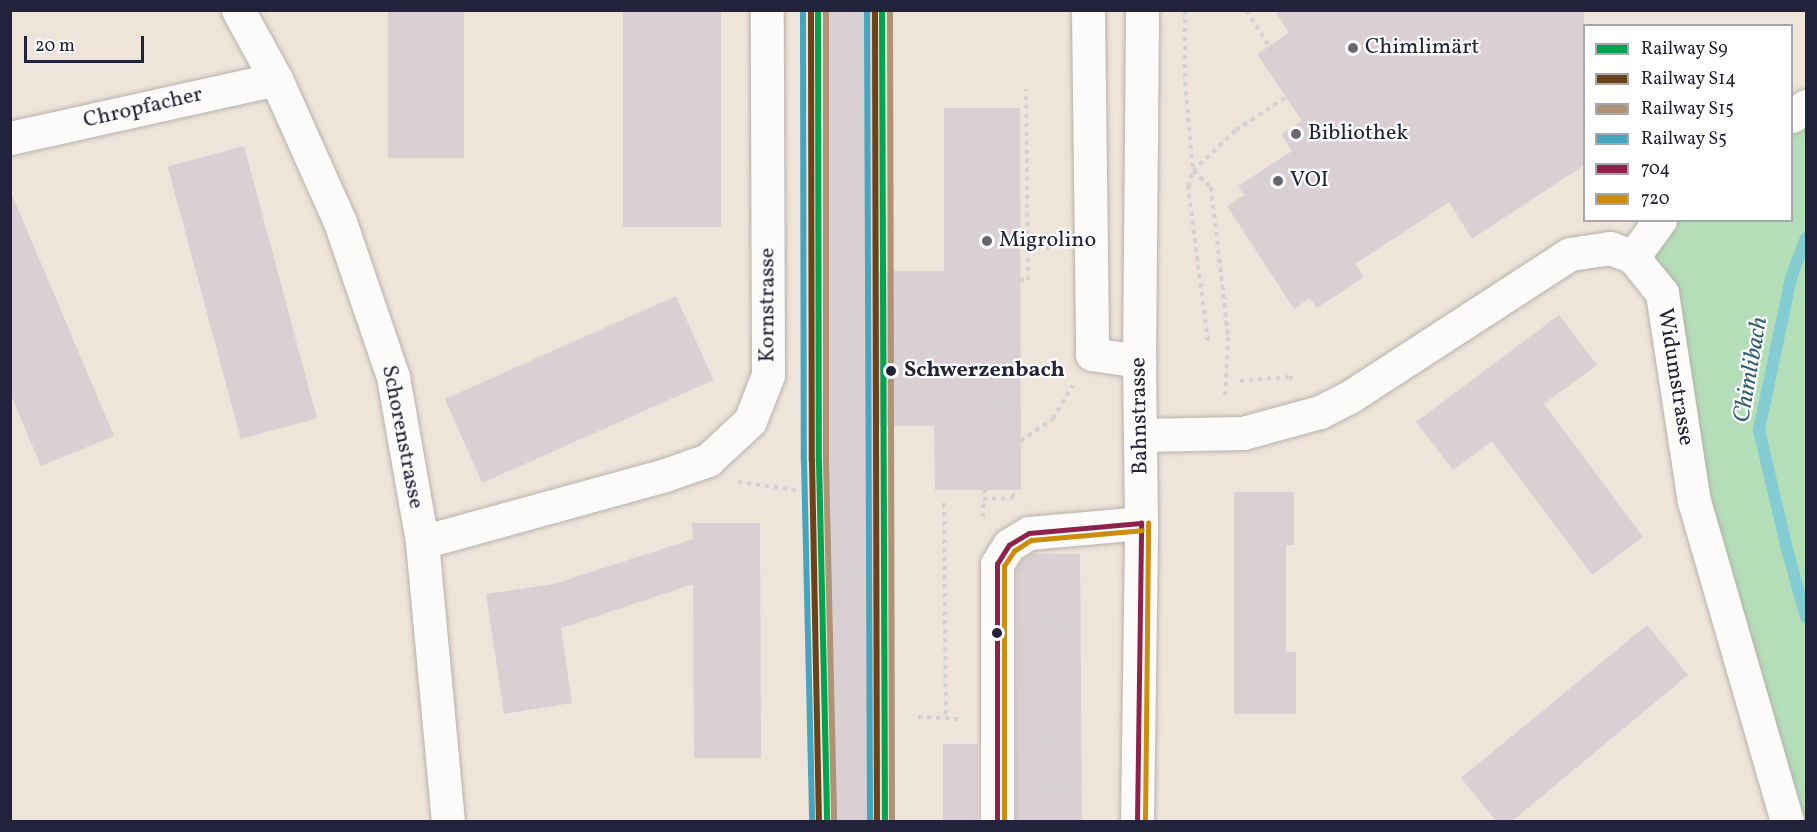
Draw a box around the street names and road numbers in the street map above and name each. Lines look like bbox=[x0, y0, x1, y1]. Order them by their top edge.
street label: Chropfacher bbox=[81, 81, 205, 135]
street label: Kornstrasse bbox=[755, 248, 781, 362]
street label: Widumstrasse bbox=[1651, 306, 1699, 448]
street label: Bahnstrasse bbox=[1126, 357, 1154, 475]
street label: Schorenstrasse bbox=[375, 363, 429, 511]

